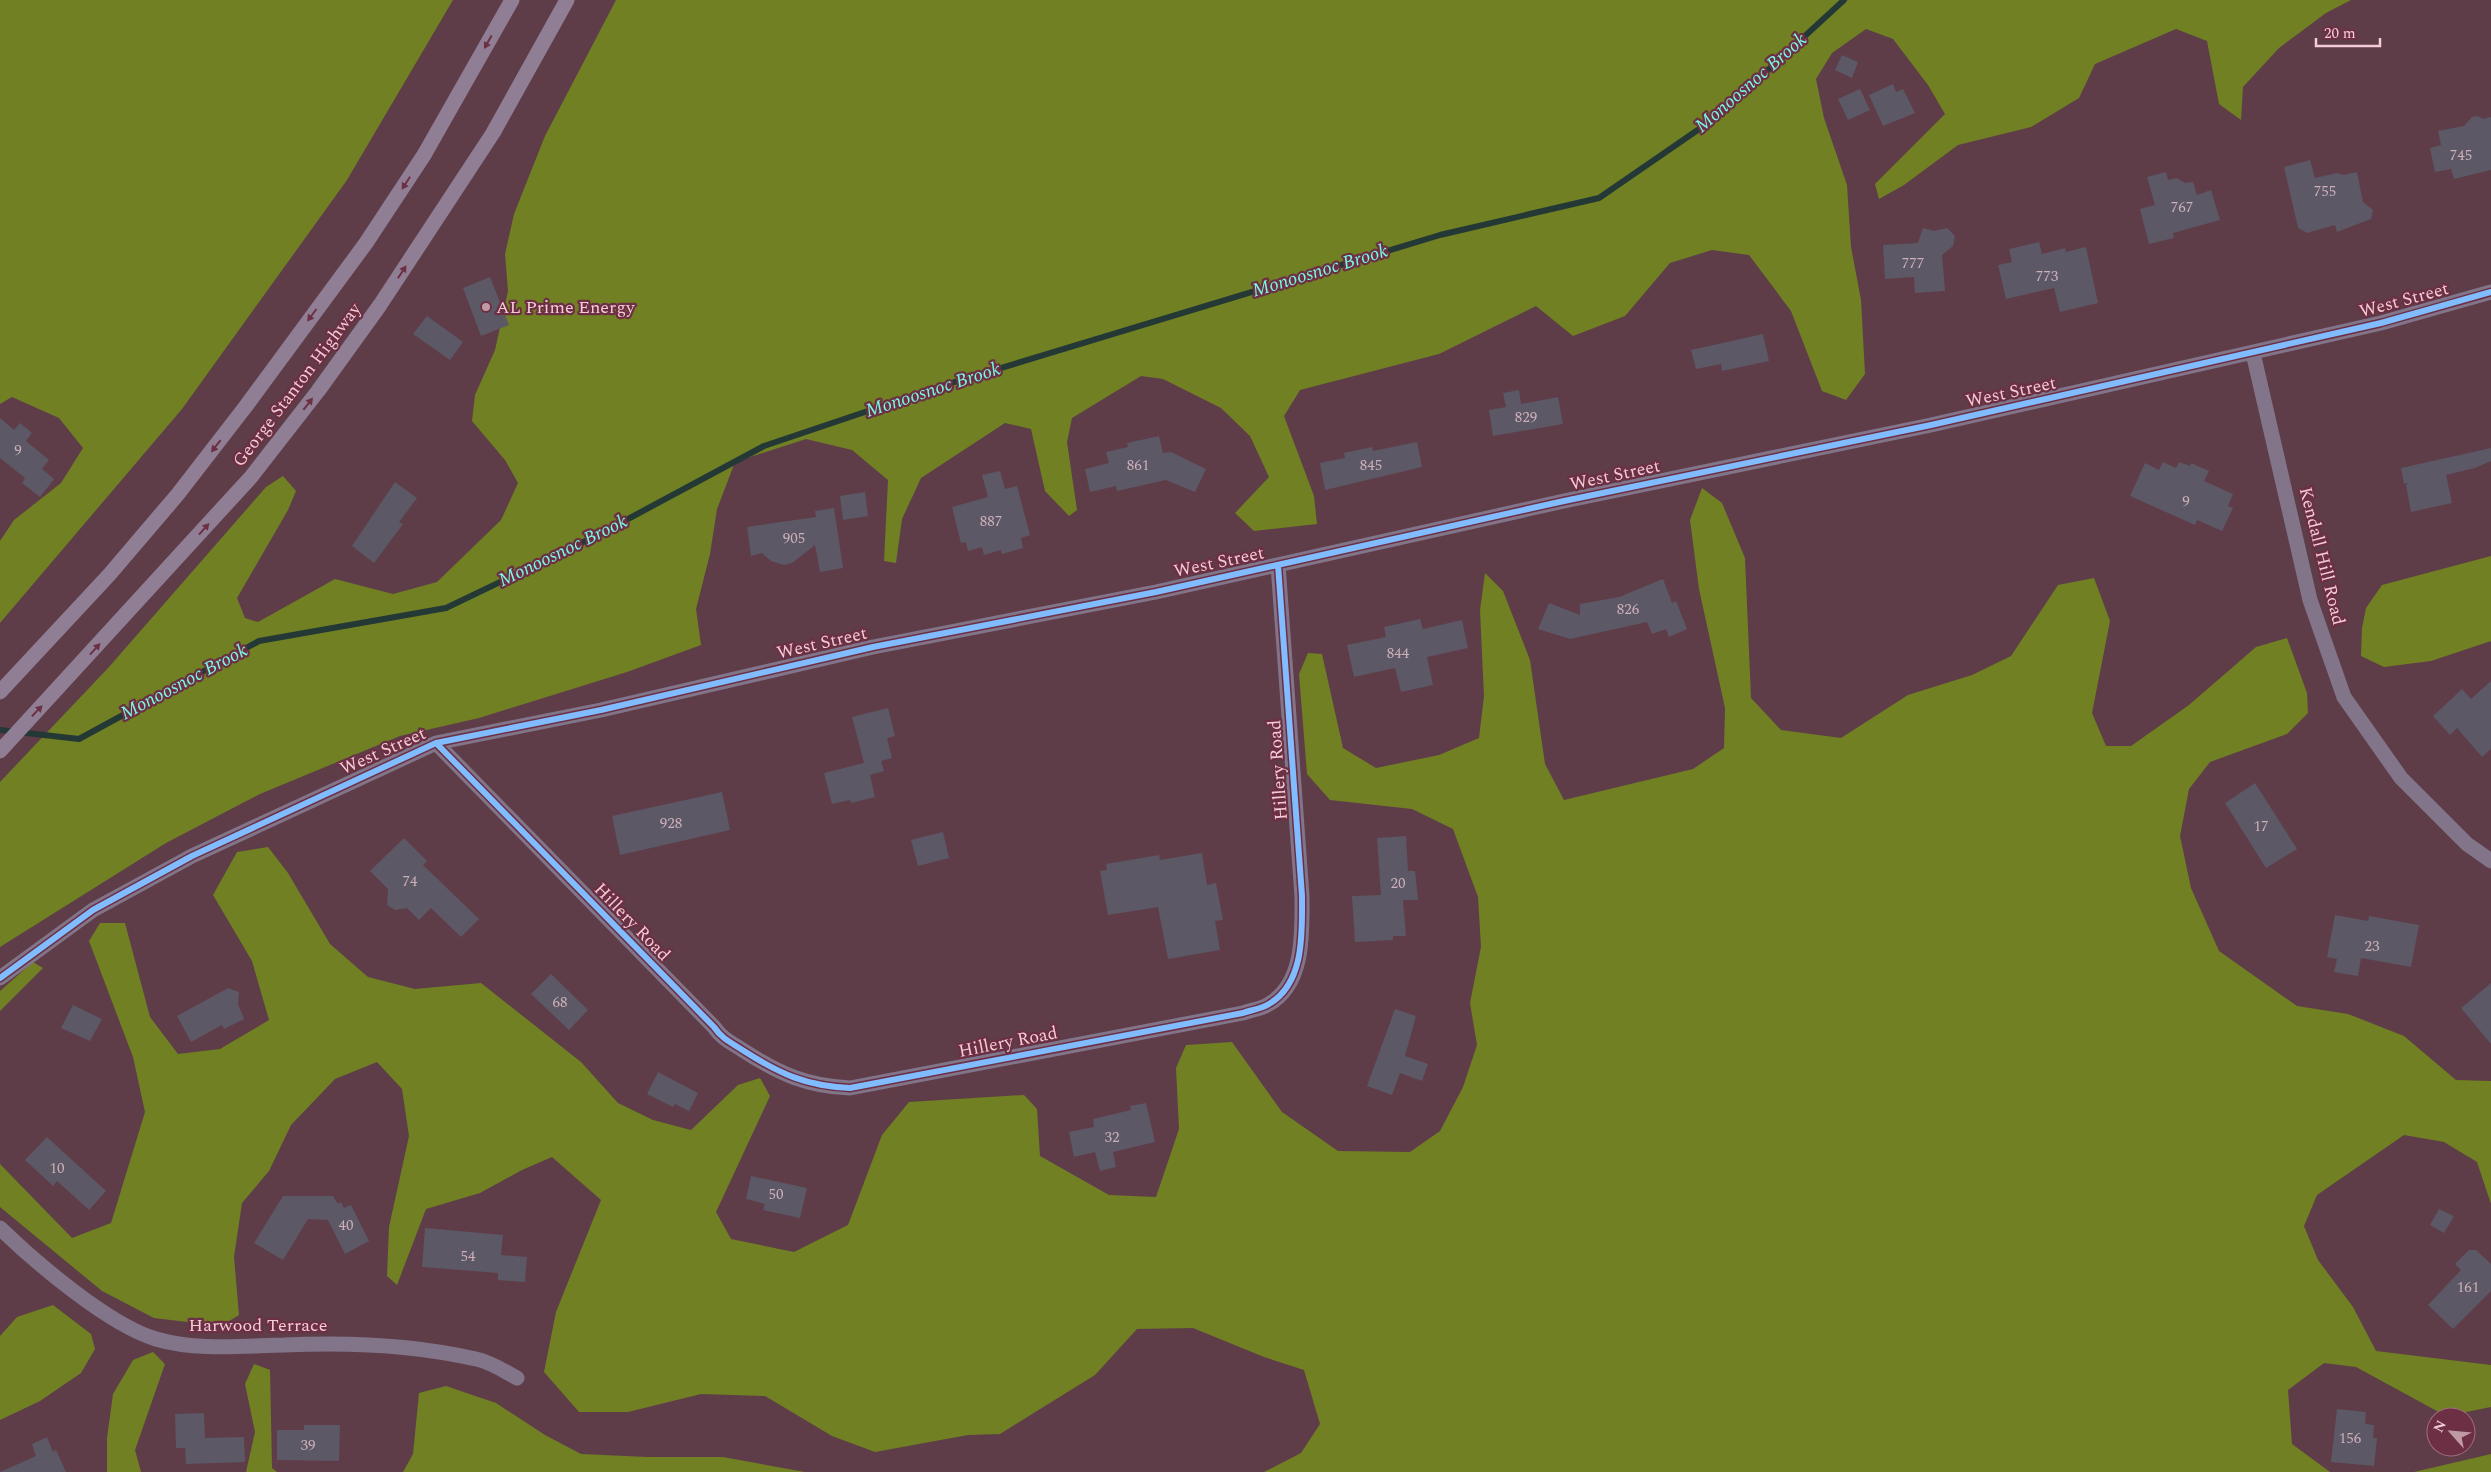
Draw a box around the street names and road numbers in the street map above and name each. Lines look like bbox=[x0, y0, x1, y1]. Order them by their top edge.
street label: West Street bbox=[2356, 275, 2452, 325]
street label: George Stanton Highway bbox=[226, 296, 369, 473]
street label: West Street bbox=[1963, 369, 2059, 415]
street label: West Street bbox=[1567, 452, 1663, 498]
street label: Kendall Hill Road bbox=[2292, 484, 2352, 628]
street label: West Street bbox=[1171, 539, 1267, 585]
street label: West Street bbox=[774, 620, 870, 666]
street label: Hillery Road bbox=[1261, 719, 1295, 821]
street label: West Street bbox=[336, 720, 430, 782]
street label: Hillery Road bbox=[587, 877, 677, 967]
street label: Hillery Road bbox=[956, 1019, 1060, 1065]
street label: Harwood Terrace bbox=[189, 1312, 327, 1339]

